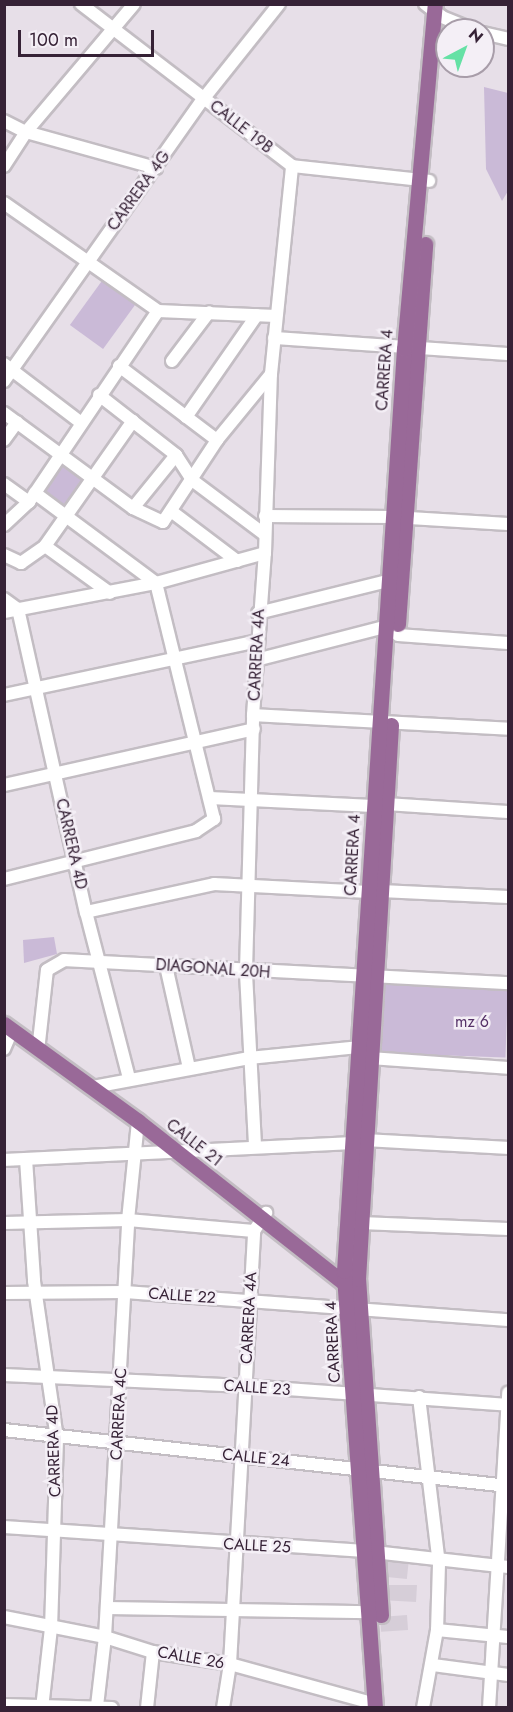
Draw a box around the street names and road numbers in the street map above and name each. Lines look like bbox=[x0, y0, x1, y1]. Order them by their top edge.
street label: CALLE 19B bbox=[206, 96, 276, 158]
street label: CARRERA 4G bbox=[104, 147, 174, 235]
street label: CARRERA 4 bbox=[373, 329, 397, 411]
street label: CARRERA 4A bbox=[245, 608, 269, 702]
street label: CARRERA 4D bbox=[51, 797, 91, 891]
street label: CARRERA 4 bbox=[341, 814, 365, 896]
street label: DIAGONAL 20H bbox=[155, 955, 271, 983]
street label: CALLE 21 bbox=[162, 1115, 226, 1171]
street label: CARRERA 4A bbox=[237, 1271, 261, 1365]
street label: CALLE 22 bbox=[148, 1284, 216, 1308]
street label: CARRERA 4 bbox=[321, 1301, 345, 1383]
street label: CARRERA 4C bbox=[107, 1367, 131, 1461]
street label: CALLE 23 bbox=[223, 1376, 291, 1400]
street label: CARRERA 4D bbox=[43, 1404, 65, 1498]
street label: CALLE 24 bbox=[221, 1445, 291, 1471]
street label: CALLE 25 bbox=[223, 1535, 291, 1557]
street label: CALLE 26 bbox=[156, 1643, 226, 1673]

